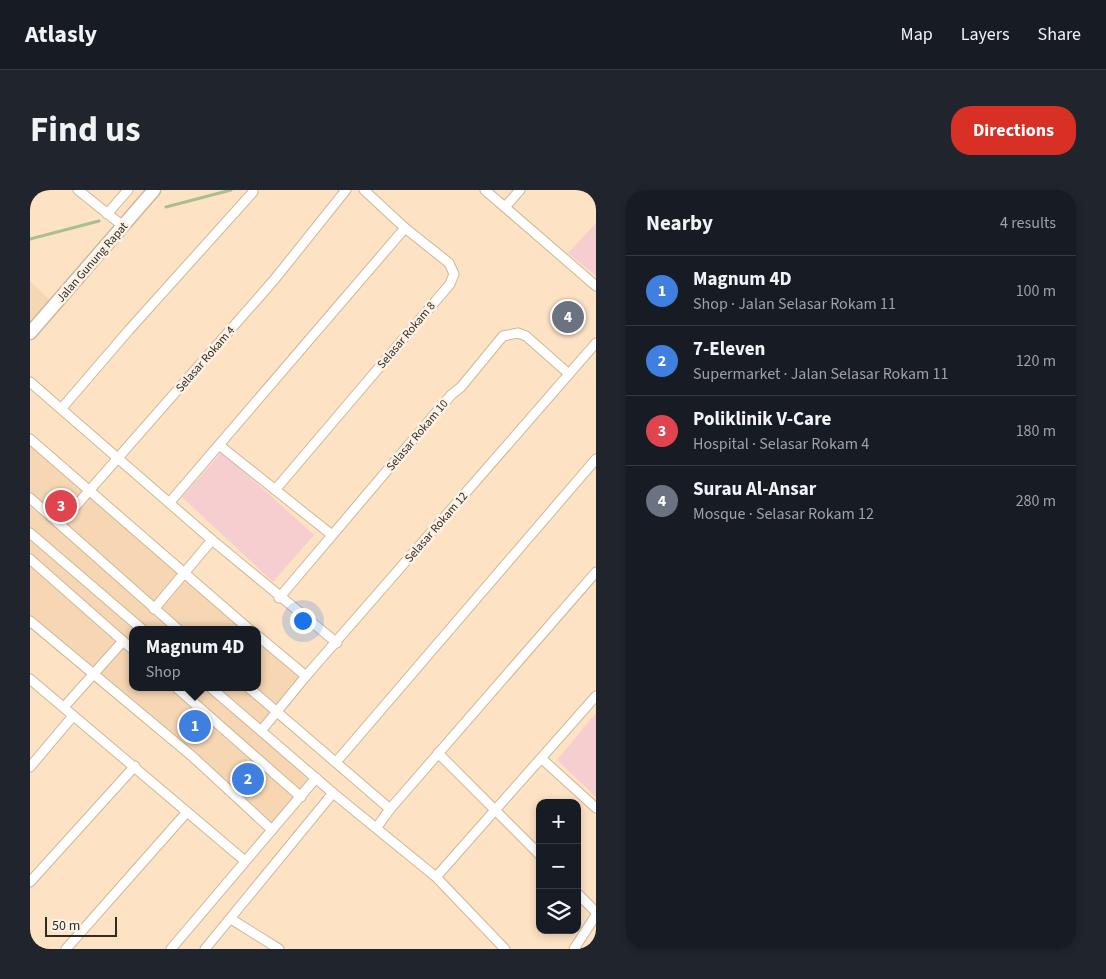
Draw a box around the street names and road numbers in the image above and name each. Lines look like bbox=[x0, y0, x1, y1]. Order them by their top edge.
street label: Jalan Gunung Rapat bbox=[53, 219, 132, 306]
street label: Selasar Rokam 8 bbox=[373, 298, 439, 372]
street label: Selasar Rokam 4 bbox=[172, 323, 239, 396]
street label: Selasar Rokam 10 bbox=[382, 396, 452, 475]
street label: Selasar Rokam 12 bbox=[401, 488, 472, 566]

